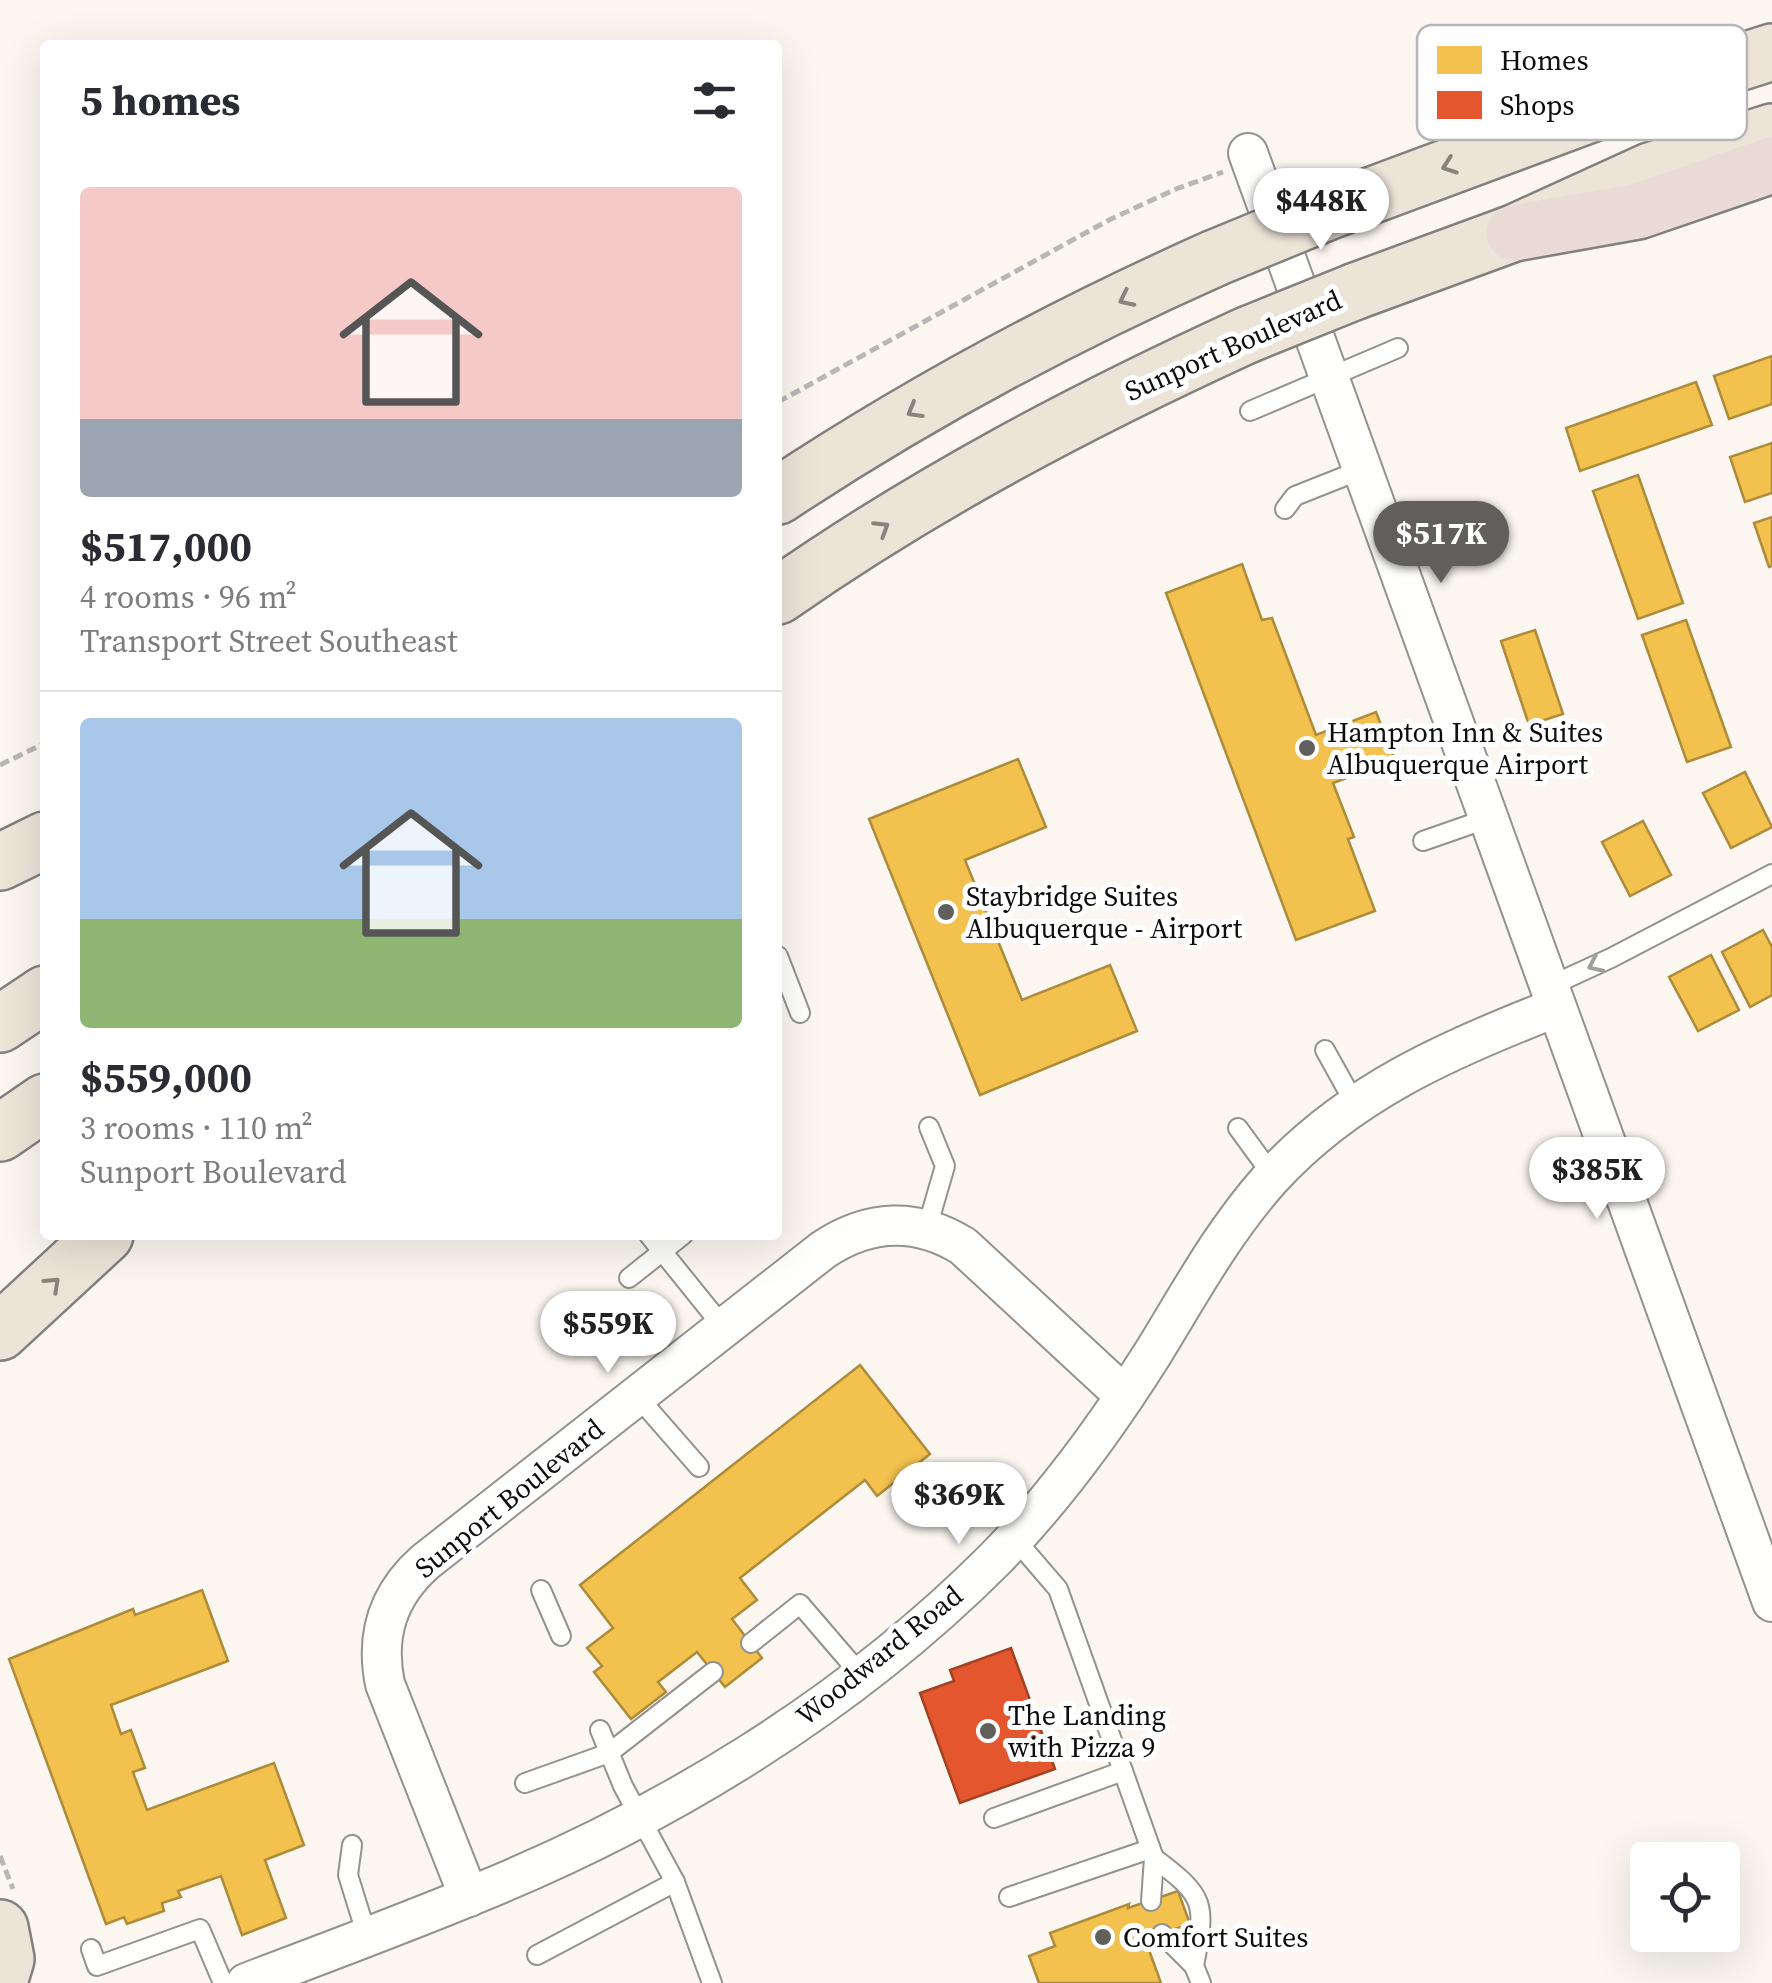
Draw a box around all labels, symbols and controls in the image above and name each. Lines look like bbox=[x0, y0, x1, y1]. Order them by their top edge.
legend bbox=[1417, 25, 1747, 140]
text: Homes bbox=[1500, 41, 1589, 79]
text: 5 homes bbox=[80, 71, 240, 129]
icon: filters bbox=[687, 73, 742, 128]
text: Shops bbox=[1500, 86, 1574, 124]
one-way arrow bbox=[1442, 154, 1459, 175]
pin: $448K bbox=[1251, 168, 1391, 253]
text: $448K bbox=[1275, 178, 1367, 222]
icon: home bbox=[321, 252, 501, 432]
street label: Sunport Boulevard bbox=[1119, 280, 1347, 410]
one-way arrow bbox=[1118, 286, 1136, 306]
one-way arrow bbox=[907, 399, 925, 418]
pin: $517K bbox=[1371, 501, 1511, 586]
text: $517K bbox=[1395, 511, 1487, 555]
text: $517,000 bbox=[80, 517, 252, 575]
one-way arrow bbox=[871, 521, 889, 540]
text: 4 rooms · 96 m² bbox=[80, 575, 297, 619]
text: Transport Street Southeast bbox=[80, 619, 458, 663]
place label: Hampton Inn & Suites Albuquerque Airport bbox=[1327, 713, 1603, 783]
marker: Hampton Inn & Suites Albuquerque Airport bbox=[1296, 737, 1318, 759]
icon: home bbox=[321, 783, 501, 963]
place label: Staybridge Suites Albuquerque - Airport bbox=[966, 877, 1243, 947]
marker: Staybridge Suites Albuquerque - Airport bbox=[935, 901, 957, 923]
one-way arrow bbox=[1587, 953, 1605, 973]
text: $559,000 bbox=[80, 1048, 252, 1106]
text: 3 rooms · 110 m² bbox=[80, 1106, 313, 1150]
pin: $385K bbox=[1527, 1137, 1667, 1222]
text: $385K bbox=[1551, 1147, 1643, 1191]
text: Sunport Boulevard bbox=[80, 1150, 347, 1194]
one-way arrow bbox=[41, 1277, 60, 1295]
pin: $559K bbox=[538, 1291, 678, 1376]
text: $559K bbox=[562, 1301, 654, 1345]
street label: Sunport Boulevard bbox=[406, 1410, 612, 1586]
pin: $369K bbox=[889, 1462, 1029, 1547]
text: $369K bbox=[913, 1472, 1005, 1516]
street label: Woodward Road bbox=[788, 1576, 970, 1734]
place label: The Landing with Pizza 9 bbox=[1008, 1696, 1166, 1766]
marker: The Landing with Pizza 9 bbox=[977, 1720, 999, 1742]
map controls bbox=[1630, 1842, 1740, 1952]
button: locate bbox=[1630, 1842, 1740, 1952]
place label: Comfort Suites bbox=[1123, 1918, 1308, 1956]
marker: Comfort Suites bbox=[1092, 1926, 1114, 1948]

